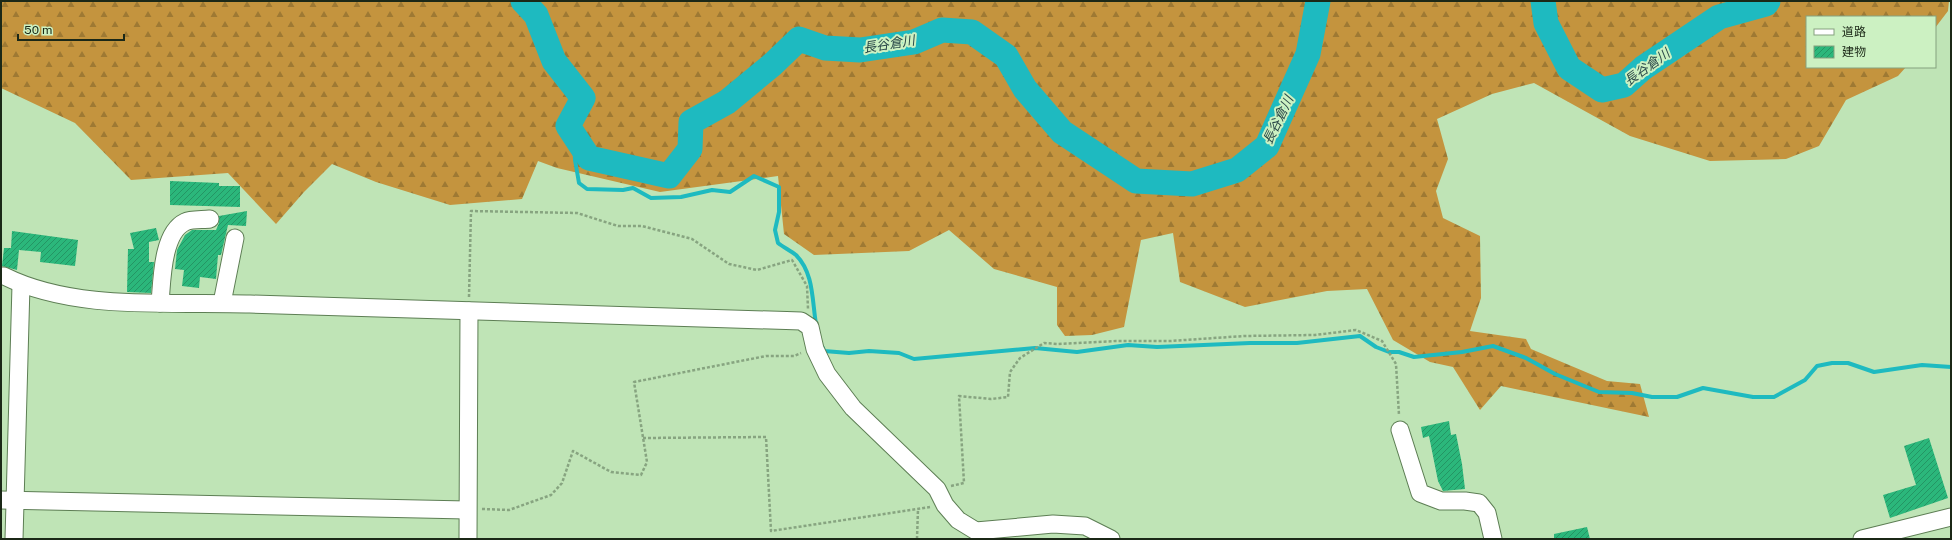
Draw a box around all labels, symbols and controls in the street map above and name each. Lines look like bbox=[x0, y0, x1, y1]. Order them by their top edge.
scale bar bbox=[18, 16, 124, 42]
legend bbox=[1806, 16, 1936, 68]
text: 50 m bbox=[24, 23, 52, 37]
text: 道路 bbox=[1842, 25, 1866, 39]
water label: 長谷倉川 bbox=[862, 32, 918, 55]
water label: 長谷倉川 bbox=[1622, 44, 1674, 88]
text: 建物 bbox=[1842, 45, 1866, 59]
water label: 長谷倉川 bbox=[1260, 92, 1297, 147]

